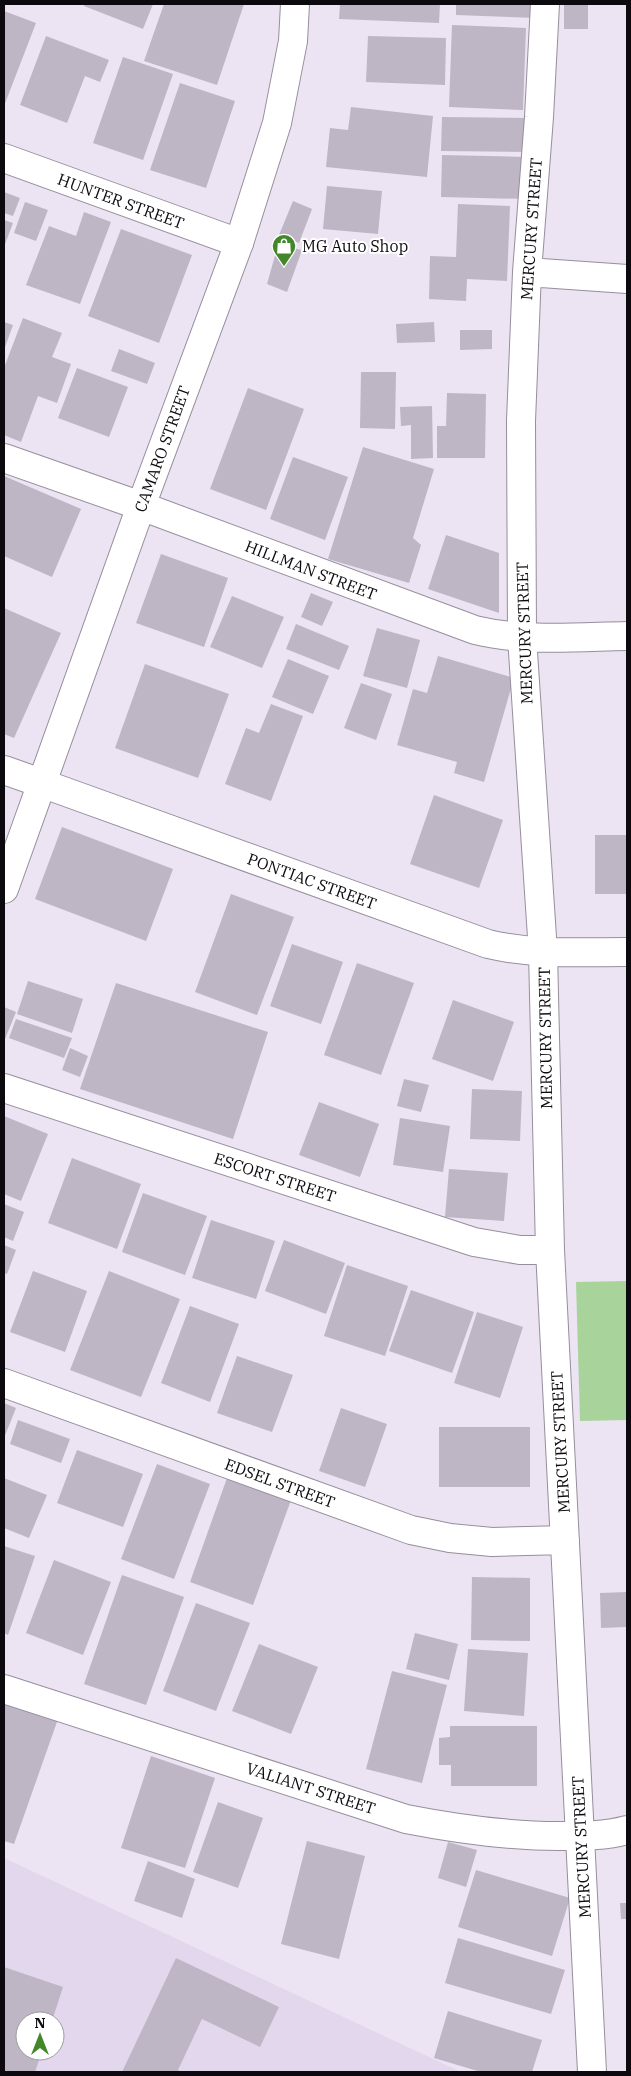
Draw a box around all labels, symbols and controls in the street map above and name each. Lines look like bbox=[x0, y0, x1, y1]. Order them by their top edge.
street label: MERCURY STREET bbox=[516, 157, 546, 301]
street label: HUNTER STREET bbox=[55, 169, 187, 233]
shop icon: MG Auto Shop bbox=[271, 233, 297, 267]
place label: MG Auto Shop bbox=[302, 236, 409, 256]
street label: CAMARO STREET bbox=[130, 383, 194, 515]
street label: HILLMAN STREET bbox=[242, 536, 380, 604]
street label: MERCURY STREET bbox=[512, 562, 536, 704]
street label: PONTIAC STREET bbox=[245, 848, 379, 914]
street label: MERCURY STREET bbox=[534, 967, 556, 1109]
street label: ESCORT STREET bbox=[211, 1148, 339, 1206]
street label: MERCURY STREET bbox=[546, 1370, 574, 1514]
street label: EDSEL STREET bbox=[222, 1454, 338, 1512]
street label: VALIANT STREET bbox=[244, 1758, 378, 1818]
street label: MERCURY STREET bbox=[567, 1775, 595, 1919]
north arrow bbox=[15, 2011, 65, 2061]
text: N bbox=[34, 2014, 46, 2032]

